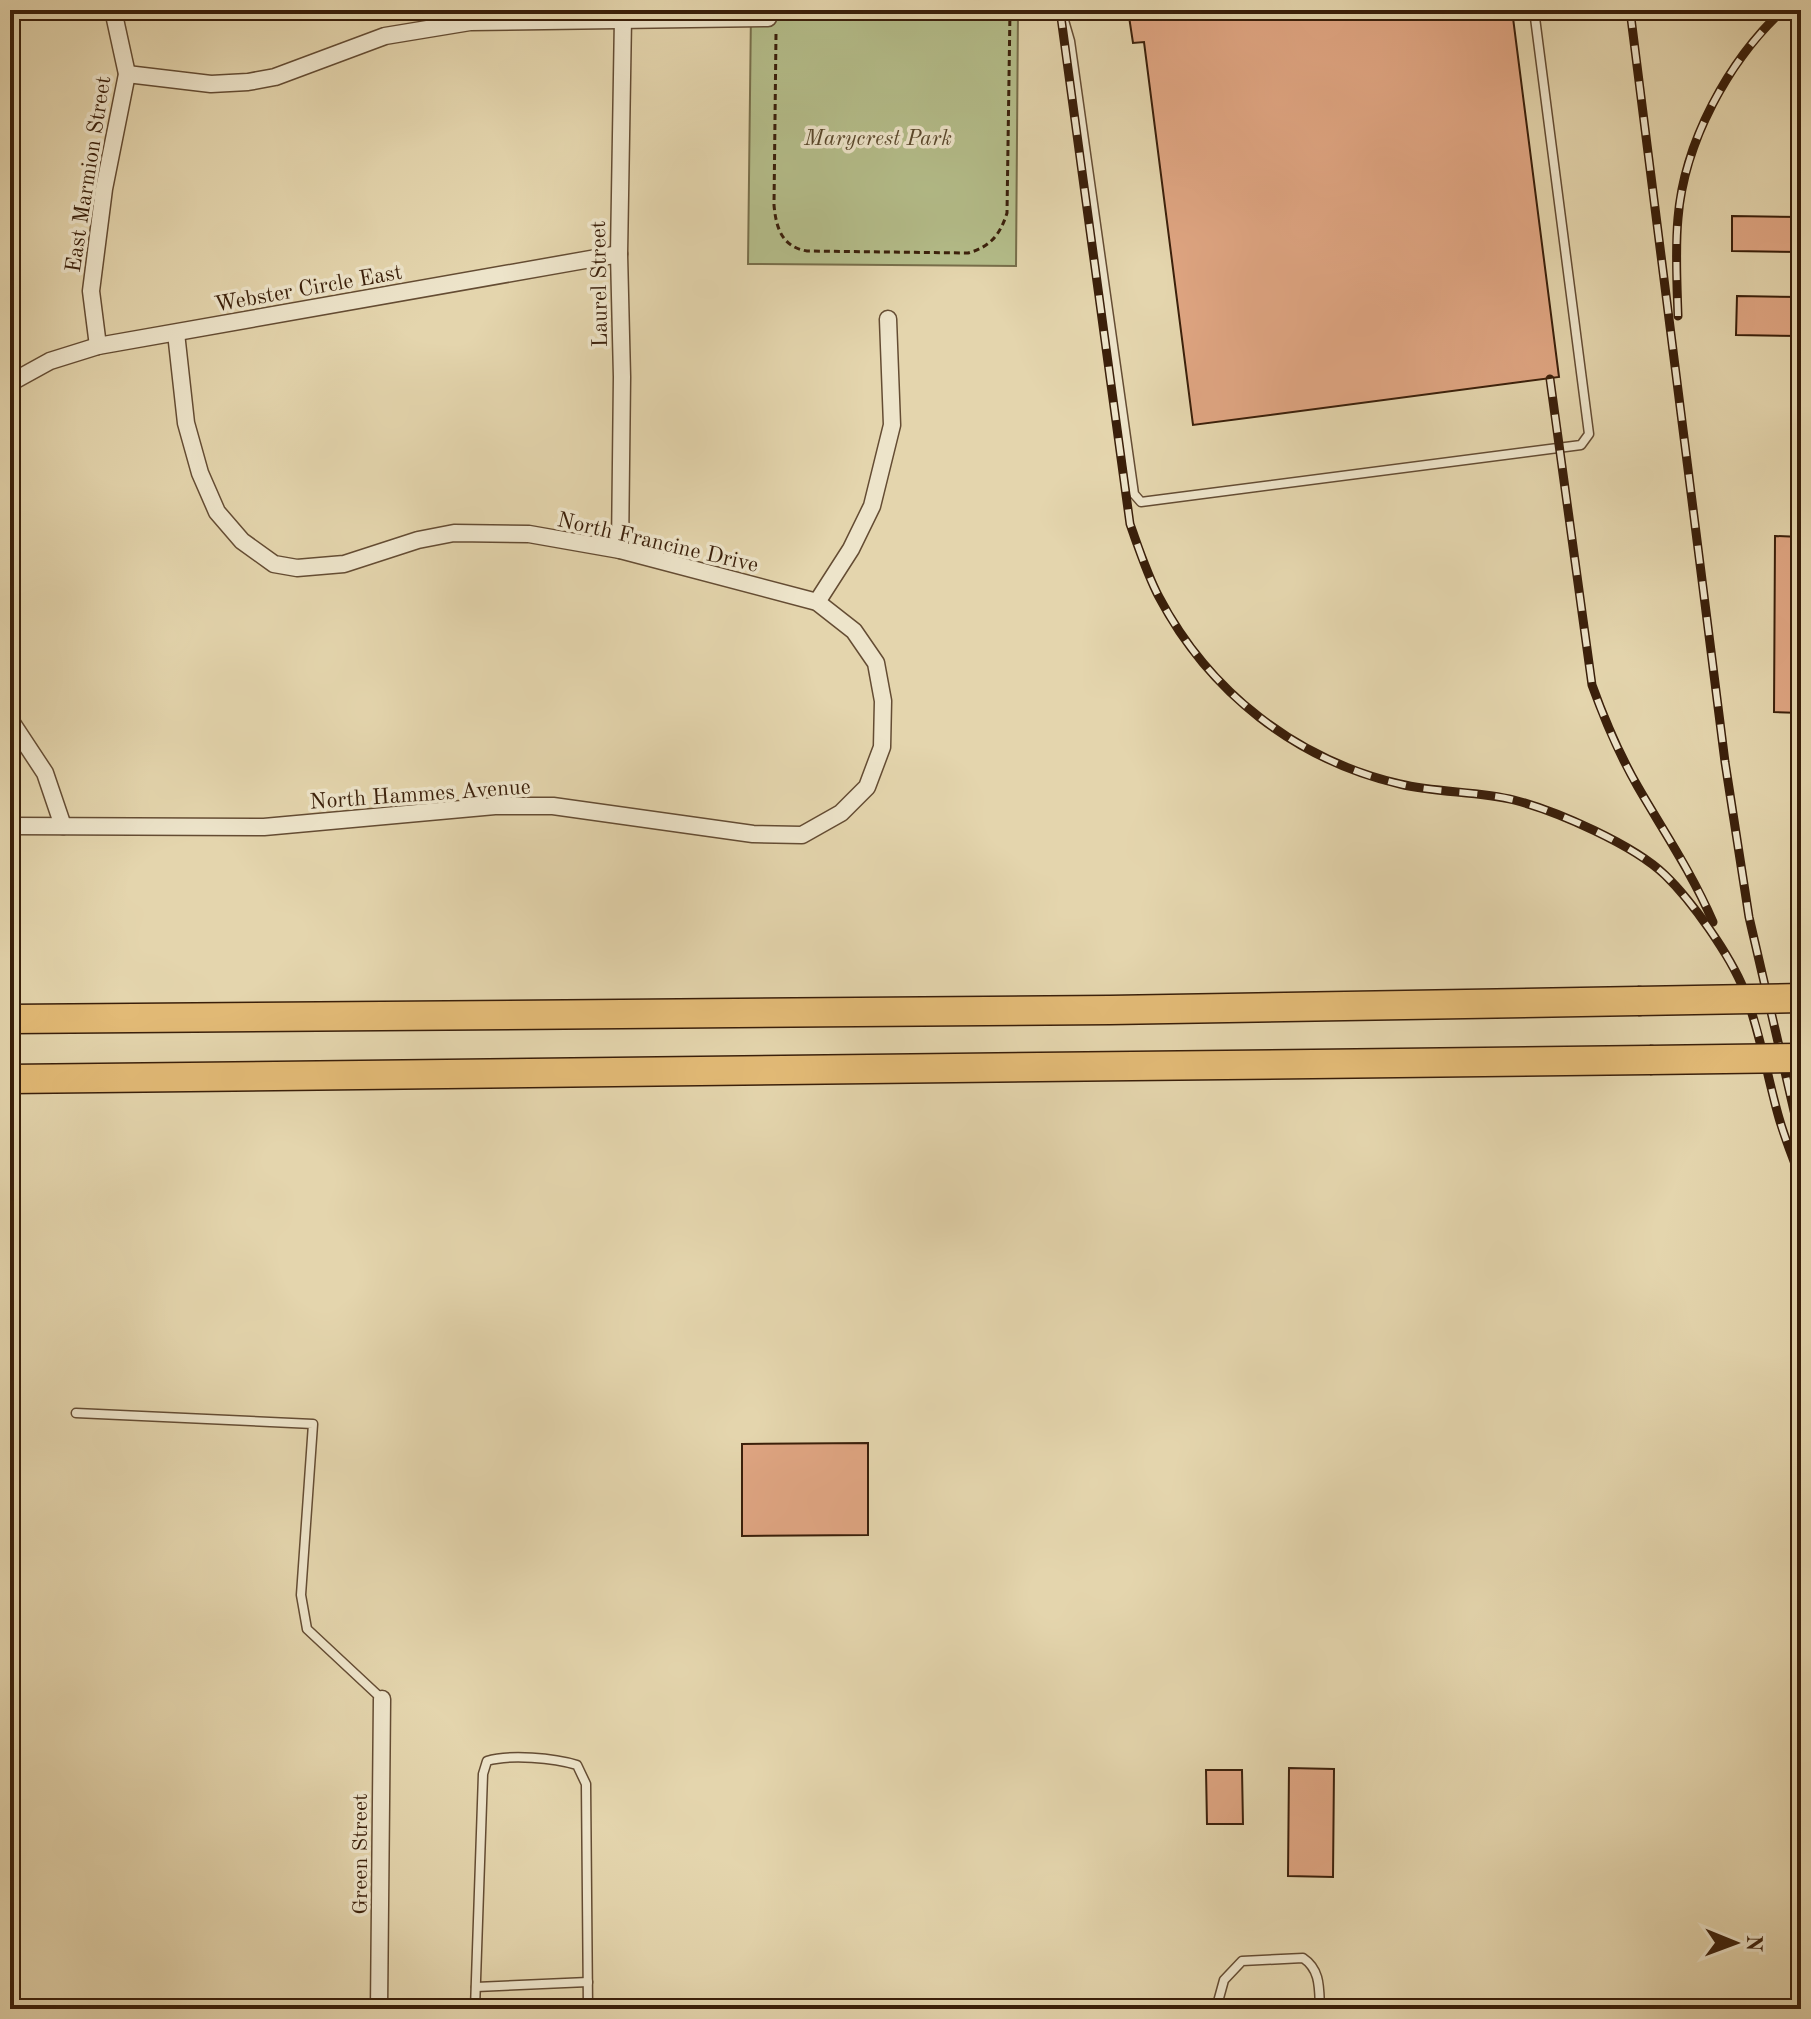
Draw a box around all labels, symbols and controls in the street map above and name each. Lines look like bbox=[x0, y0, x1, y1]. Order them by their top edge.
street label: East Marmion Street bbox=[63, 75, 115, 274]
park label: Marycrest Park bbox=[803, 128, 952, 150]
street label: Laurel Street bbox=[588, 220, 612, 348]
street label: Webster Circle East bbox=[213, 262, 404, 316]
street label: North Francine Drive bbox=[555, 509, 760, 577]
street label: North Hammes Avenue bbox=[309, 776, 531, 814]
street label: Green Street bbox=[350, 1793, 372, 1915]
north arrow bbox=[1695, 1903, 1775, 1983]
text: N bbox=[1742, 1935, 1764, 1952]

